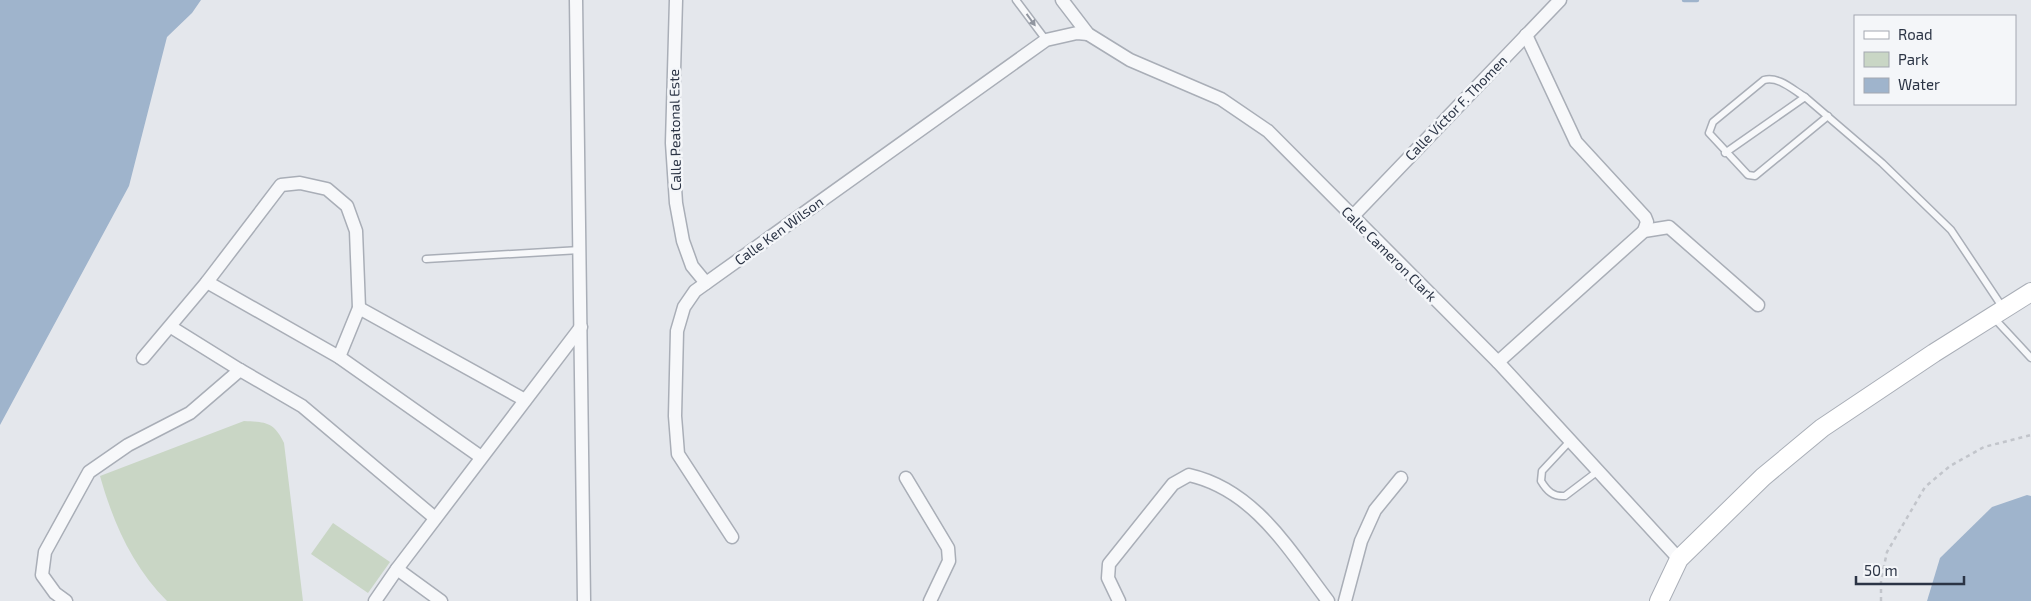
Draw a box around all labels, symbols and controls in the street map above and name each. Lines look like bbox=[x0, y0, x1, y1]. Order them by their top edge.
one-way arrow bbox=[1026, 13, 1036, 27]
legend bbox=[1854, 15, 2016, 105]
text: Road bbox=[1898, 25, 1933, 43]
text: Park bbox=[1898, 50, 1929, 68]
street label: Calle Víctor F. Thomen bbox=[1401, 52, 1510, 164]
street label: Calle Peatonal Este bbox=[665, 69, 684, 191]
text: Water bbox=[1898, 75, 1940, 93]
street label: Calle Ken Wilson bbox=[731, 193, 826, 268]
street label: Calle Cameron Clark bbox=[1338, 203, 1440, 305]
scale bar bbox=[1856, 554, 1964, 586]
text: 50 m bbox=[1864, 561, 1898, 579]

